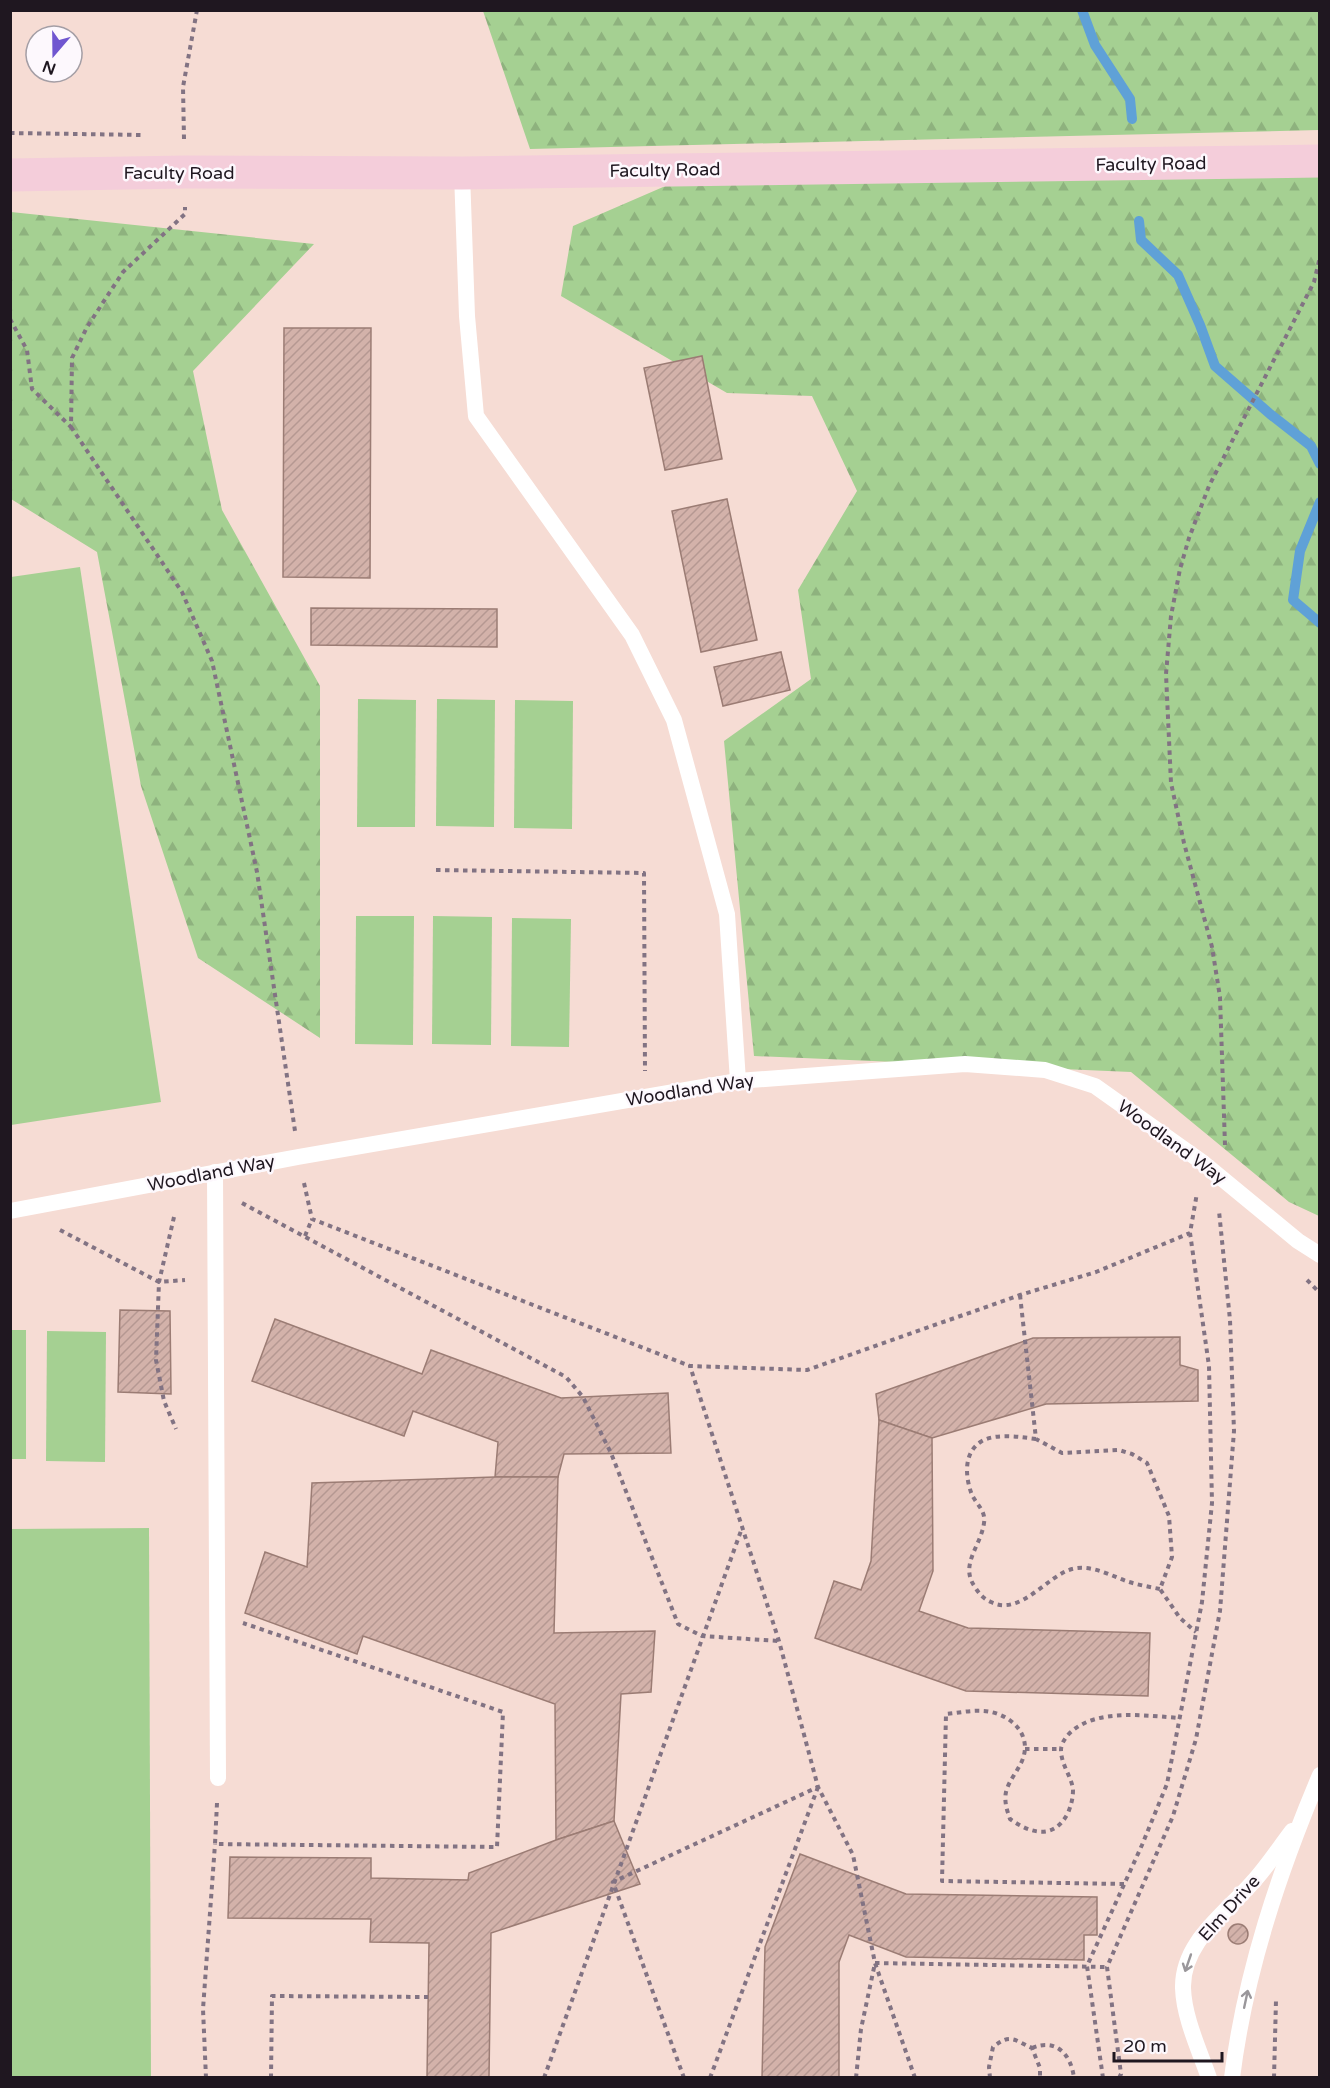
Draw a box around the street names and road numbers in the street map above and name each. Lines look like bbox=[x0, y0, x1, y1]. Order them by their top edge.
street label: Faculty Road bbox=[1095, 152, 1207, 176]
street label: Faculty Road bbox=[609, 158, 721, 182]
street label: Faculty Road bbox=[123, 162, 235, 184]
street label: Woodland Way bbox=[624, 1069, 756, 1111]
street label: Woodland Way bbox=[1113, 1095, 1231, 1189]
street label: Woodland Way bbox=[145, 1150, 277, 1196]
street label: Elm Drive bbox=[1194, 1870, 1264, 1946]

